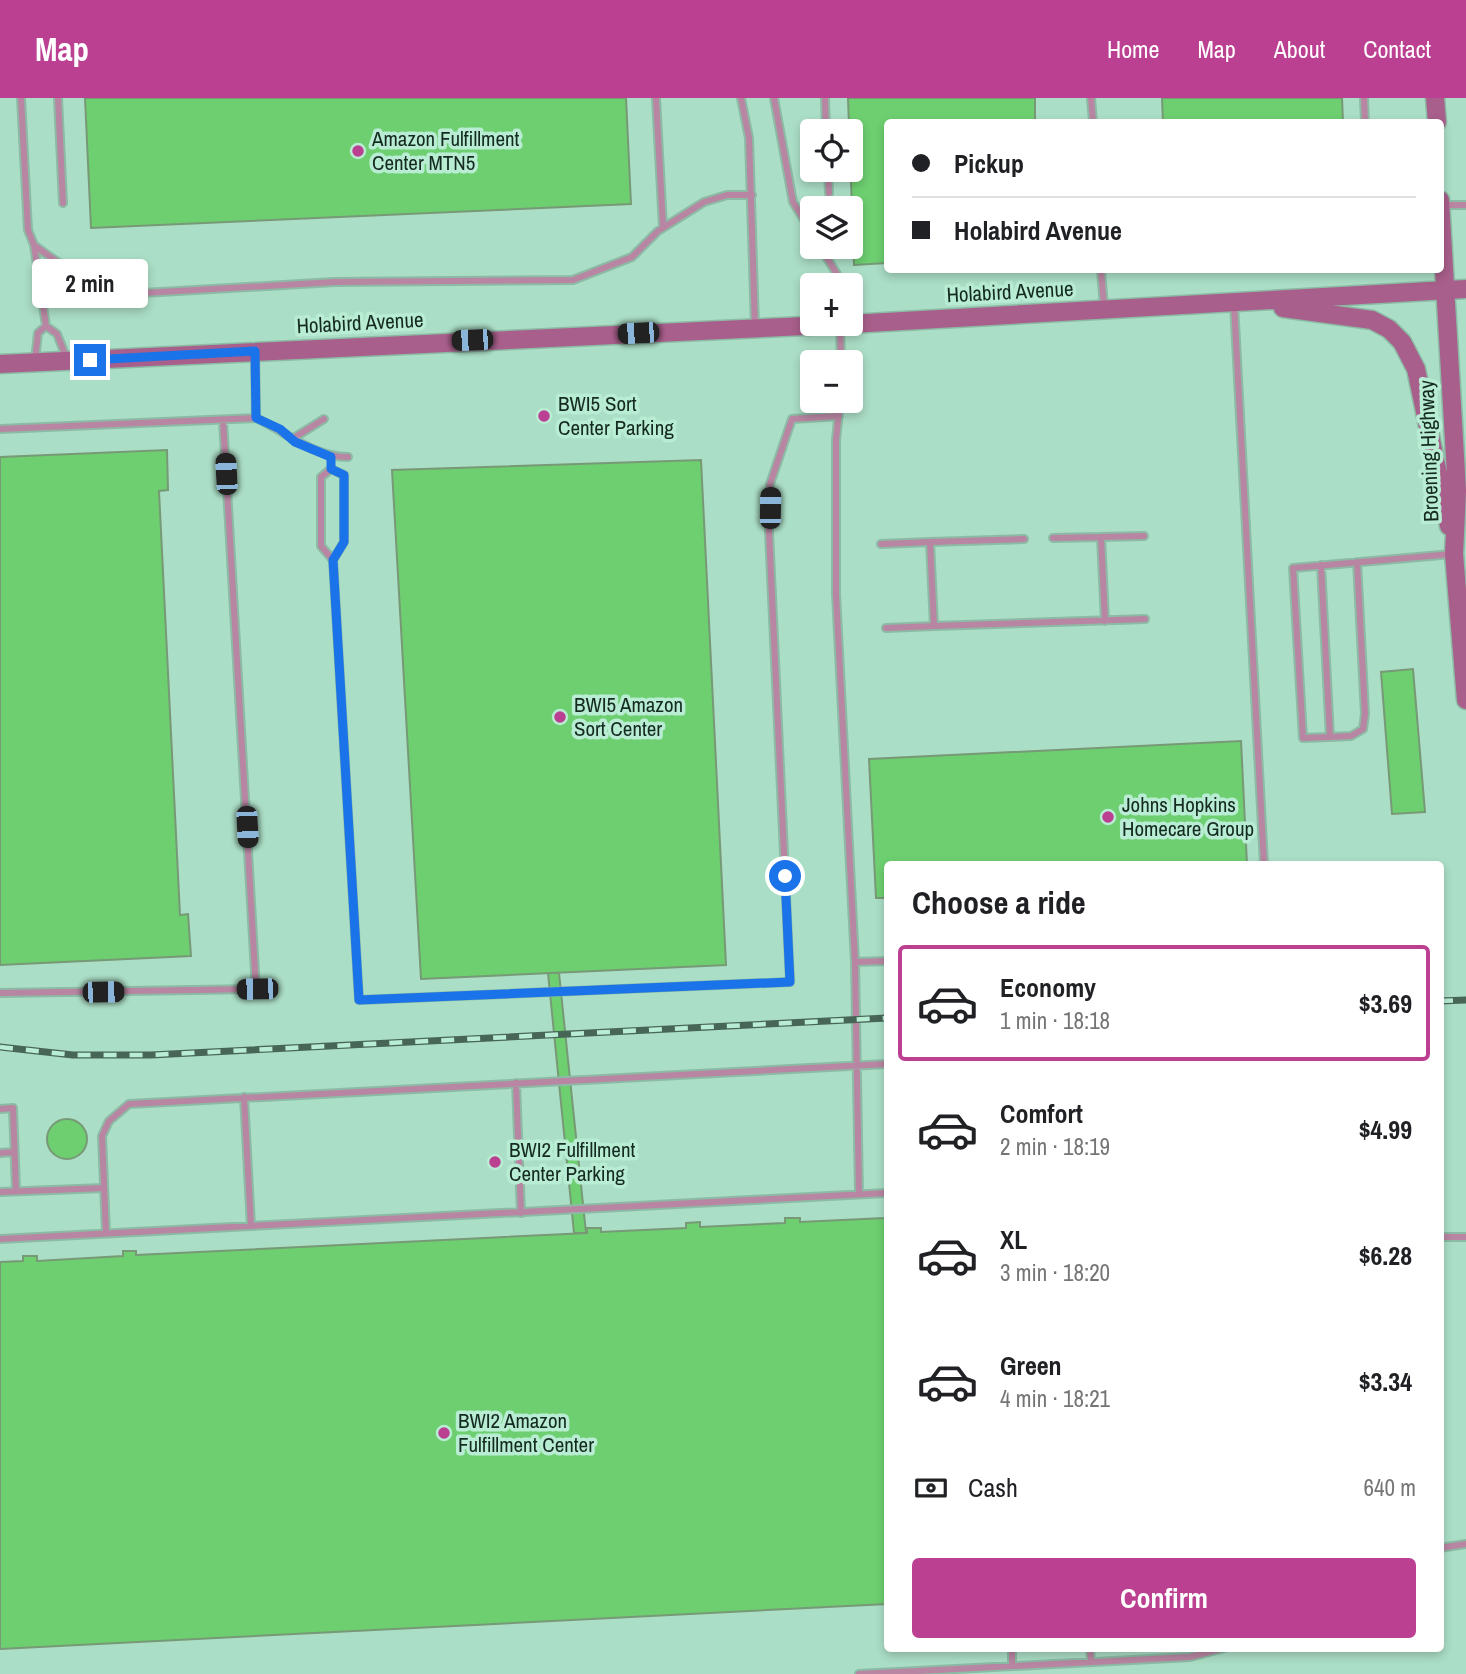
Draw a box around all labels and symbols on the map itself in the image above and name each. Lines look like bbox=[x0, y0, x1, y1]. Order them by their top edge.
place label: Amazon Fulfillment Center MTN5 bbox=[371, 124, 520, 177]
marker: Amazon Fulfillment Center MTN5 bbox=[350, 143, 366, 159]
callout: 2 min bbox=[32, 258, 148, 308]
street label: Holabird Avenue bbox=[946, 274, 1074, 309]
street label: Holabird Avenue bbox=[296, 305, 424, 340]
car bbox=[617, 321, 660, 345]
car bbox=[451, 329, 494, 351]
route end bbox=[74, 344, 106, 376]
street label: Broening Highway bbox=[1412, 379, 1445, 522]
place label: BWI5 Sort Center Parking bbox=[558, 389, 674, 442]
marker: BWI5 Sort Center Parking bbox=[536, 408, 552, 424]
car bbox=[215, 452, 238, 496]
car bbox=[760, 487, 781, 529]
place label: BWI5 Amazon Sort Center bbox=[574, 690, 683, 743]
marker: BWI5 Amazon Sort Center bbox=[552, 709, 568, 725]
place label: Johns Hopkins Homecare Group bbox=[1122, 790, 1254, 843]
car bbox=[236, 805, 259, 849]
marker: Johns Hopkins Homecare Group bbox=[1100, 809, 1116, 825]
route start bbox=[769, 860, 801, 892]
car bbox=[236, 978, 279, 1000]
car bbox=[82, 981, 125, 1003]
place label: BWI2 Fulfillment Center Parking bbox=[509, 1135, 636, 1188]
marker: BWI2 Fulfillment Center Parking bbox=[487, 1154, 503, 1170]
place label: BWI2 Amazon Fulfillment Center bbox=[458, 1406, 594, 1459]
marker: BWI2 Amazon Fulfillment Center bbox=[436, 1425, 452, 1441]

